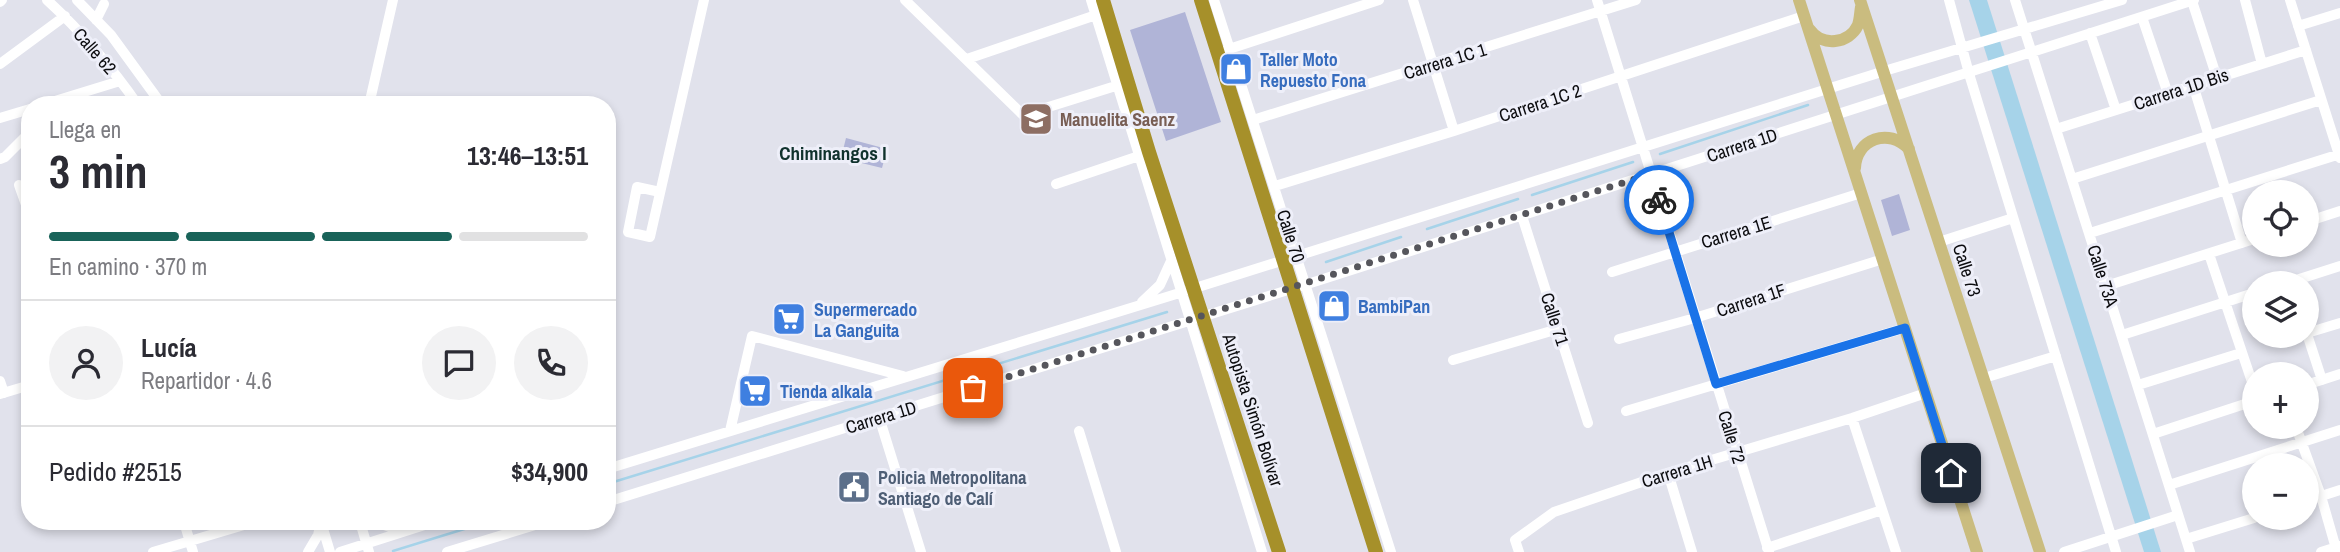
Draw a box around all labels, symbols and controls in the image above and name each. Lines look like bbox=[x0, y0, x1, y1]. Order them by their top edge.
street label: Calle 62 bbox=[68, 22, 122, 80]
street label: Carrera 1C 1 bbox=[1401, 36, 1490, 85]
place label: Taller Moto Repuesto Fona bbox=[1260, 47, 1367, 93]
shop icon: Taller Moto Repuesto Fona bbox=[1217, 50, 1255, 88]
street label: Carrera 1D Bis bbox=[2130, 62, 2232, 116]
street label: Carrera 1C 2 bbox=[1496, 78, 1584, 128]
school or university icon: Manuelita Saenz bbox=[1017, 100, 1055, 138]
place label: Manuelita Saenz bbox=[1060, 107, 1175, 132]
text: Llega en bbox=[49, 114, 121, 145]
street label: Carrera 1D bbox=[1703, 122, 1781, 168]
text: 13:46–13:51 bbox=[467, 138, 588, 173]
text: 3 min bbox=[49, 140, 148, 202]
district label: Chiminangos I bbox=[779, 140, 887, 166]
courier bbox=[1624, 165, 1694, 235]
map controls bbox=[2242, 180, 2319, 530]
button: locate bbox=[2242, 180, 2319, 257]
icon: bike bbox=[1640, 181, 1678, 219]
street label: Calle 70 bbox=[1271, 206, 1311, 266]
street label: Carrera 1E bbox=[1698, 209, 1774, 255]
street label: Calle 73 bbox=[1947, 240, 1987, 300]
street label: Calle 73A bbox=[2081, 242, 2125, 310]
text: En camino · 370 m bbox=[49, 251, 207, 282]
button: layers bbox=[2242, 271, 2319, 348]
street label: Carrera 1F bbox=[1713, 277, 1789, 323]
shop icon: BambiPan bbox=[1315, 287, 1353, 325]
street label: Calle 71 bbox=[1535, 289, 1575, 349]
place label: BambiPan bbox=[1358, 294, 1430, 319]
place label: Supermercado La Ganguita bbox=[814, 297, 917, 343]
supermarket icon: Supermercado La Ganguita bbox=[770, 300, 808, 338]
button: person bbox=[49, 326, 123, 400]
button: chat bbox=[422, 326, 496, 400]
button: phone bbox=[514, 326, 588, 400]
street label: Autopista Simón Bolívar bbox=[1216, 329, 1290, 490]
text: Lucía bbox=[141, 330, 197, 365]
pin bbox=[943, 358, 1003, 418]
button: + bbox=[2242, 362, 2319, 439]
text: Repartidor · 4.6 bbox=[141, 365, 272, 396]
icon: bag bbox=[954, 369, 992, 407]
supermarket icon: Tienda alkala bbox=[736, 372, 774, 410]
place label: Tienda alkala bbox=[780, 379, 873, 404]
street label: Carrera 1D bbox=[842, 394, 920, 440]
street label: Calle 72 bbox=[1712, 407, 1752, 467]
pin bbox=[1921, 443, 1981, 503]
street label: Carrera 1H bbox=[1638, 448, 1716, 494]
button: − bbox=[2242, 453, 2319, 530]
text: Pedido #2515 bbox=[49, 454, 182, 489]
text: $34,900 bbox=[511, 454, 588, 489]
icon: home bbox=[1932, 454, 1970, 492]
place label: Policia Metropolitana Santiago de Calí bbox=[878, 465, 1027, 511]
public building icon: Policia Metropolitana Santiago de Calí bbox=[835, 468, 873, 506]

